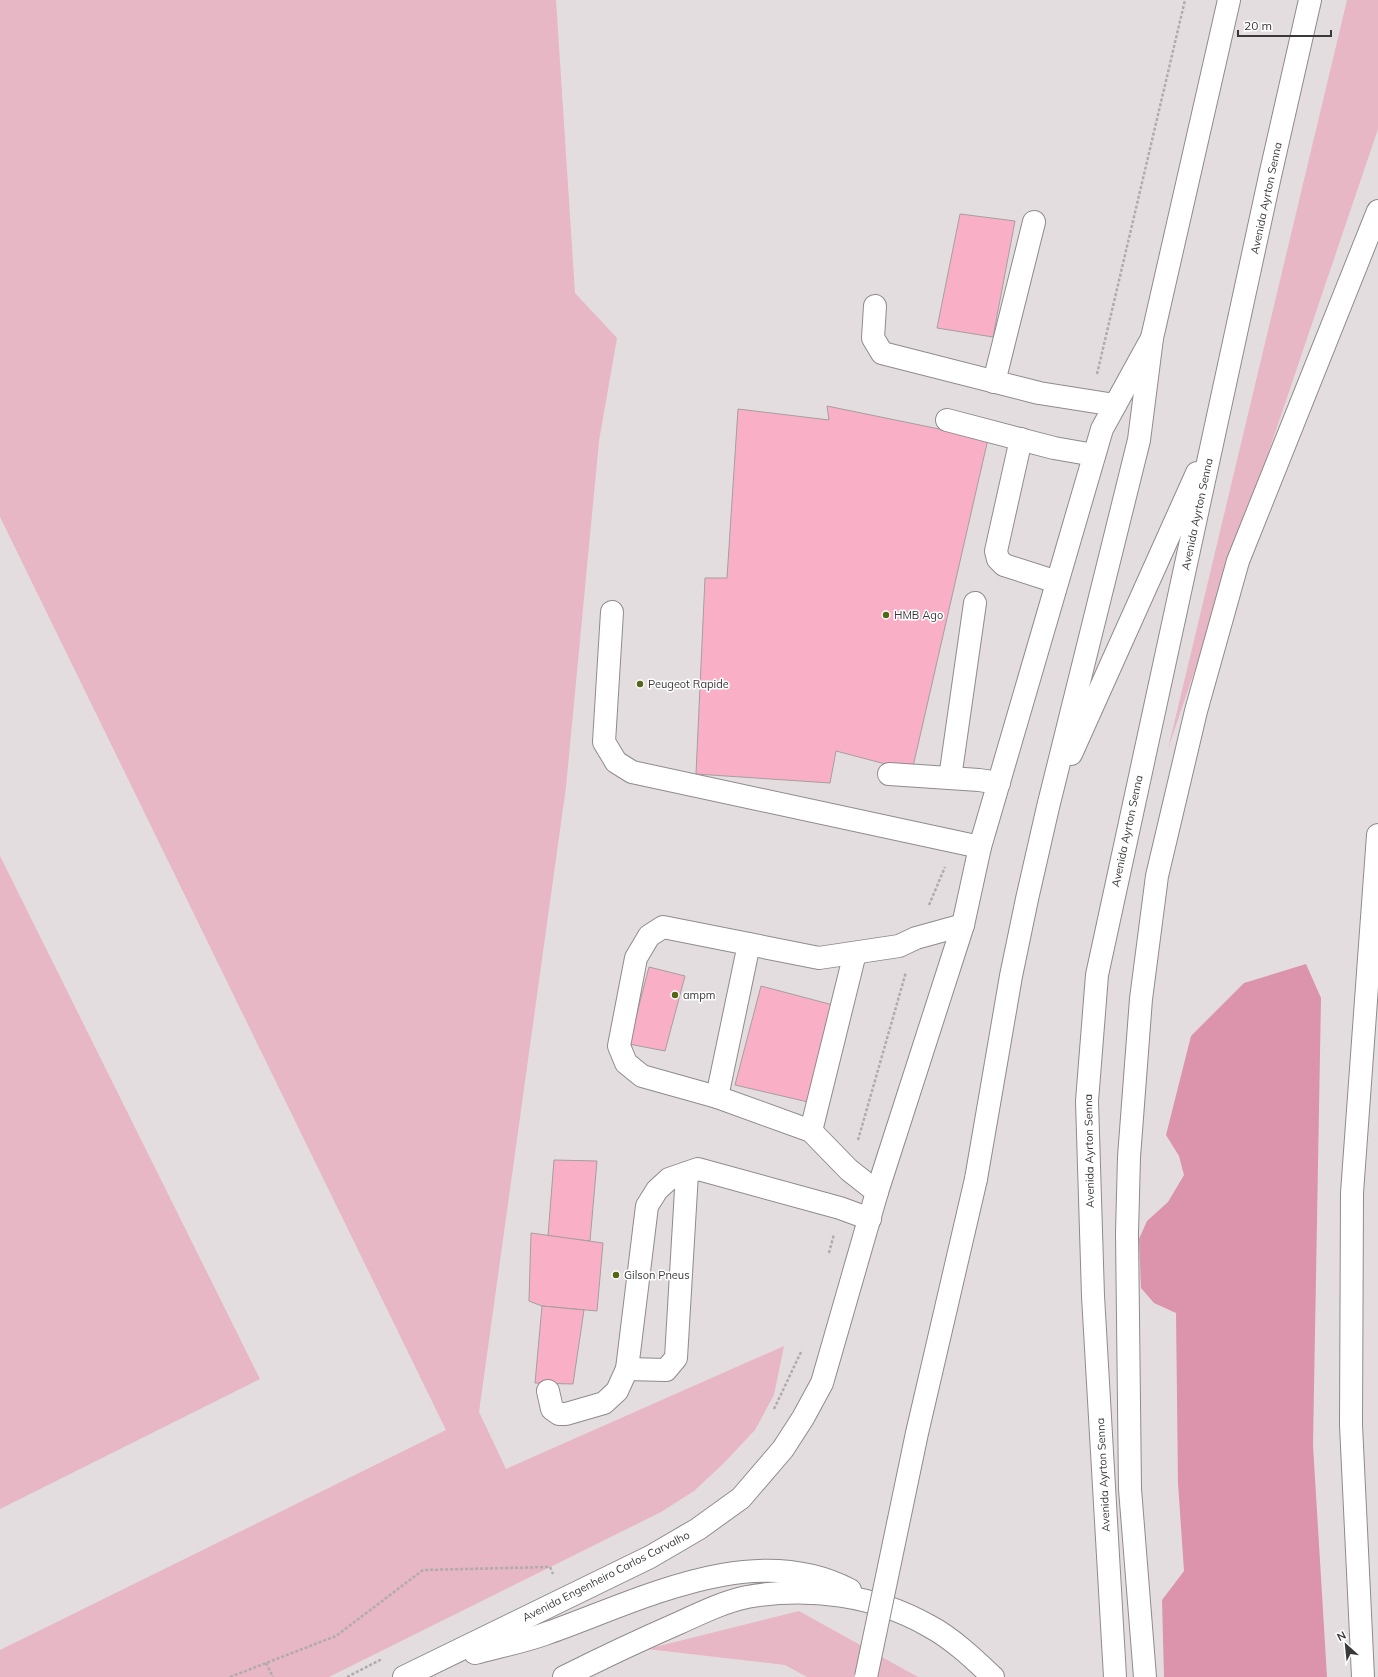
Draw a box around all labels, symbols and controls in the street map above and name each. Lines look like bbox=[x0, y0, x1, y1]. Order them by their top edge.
scale bar bbox=[1238, 12, 1331, 38]
text: 20 m bbox=[1244, 18, 1272, 33]
street label: Avenida Ayrton Senna bbox=[1247, 141, 1285, 255]
street label: Avenida Ayrton Senna bbox=[1178, 457, 1216, 571]
place label: HMB Ago bbox=[894, 608, 943, 622]
marker: HMB Ago bbox=[881, 610, 891, 620]
place label: Peugeot Rapide bbox=[648, 677, 729, 691]
marker: Peugeot Rapide bbox=[635, 679, 645, 689]
street label: Avenida Ayrton Senna bbox=[1108, 774, 1146, 888]
place label: ampm bbox=[683, 988, 716, 1002]
marker: ampm bbox=[670, 990, 680, 1000]
street label: Avenida Ayrton Senna bbox=[1081, 1094, 1097, 1208]
place label: Gilson Pneus bbox=[624, 1268, 690, 1282]
marker: Gilson Pneus bbox=[611, 1270, 621, 1280]
street label: Avenida Ayrton Senna bbox=[1093, 1418, 1113, 1532]
street label: Avenida Engenheiro Carlos Carvalho bbox=[520, 1528, 692, 1624]
north arrow bbox=[1326, 1625, 1366, 1665]
text: N bbox=[1335, 1628, 1348, 1644]

